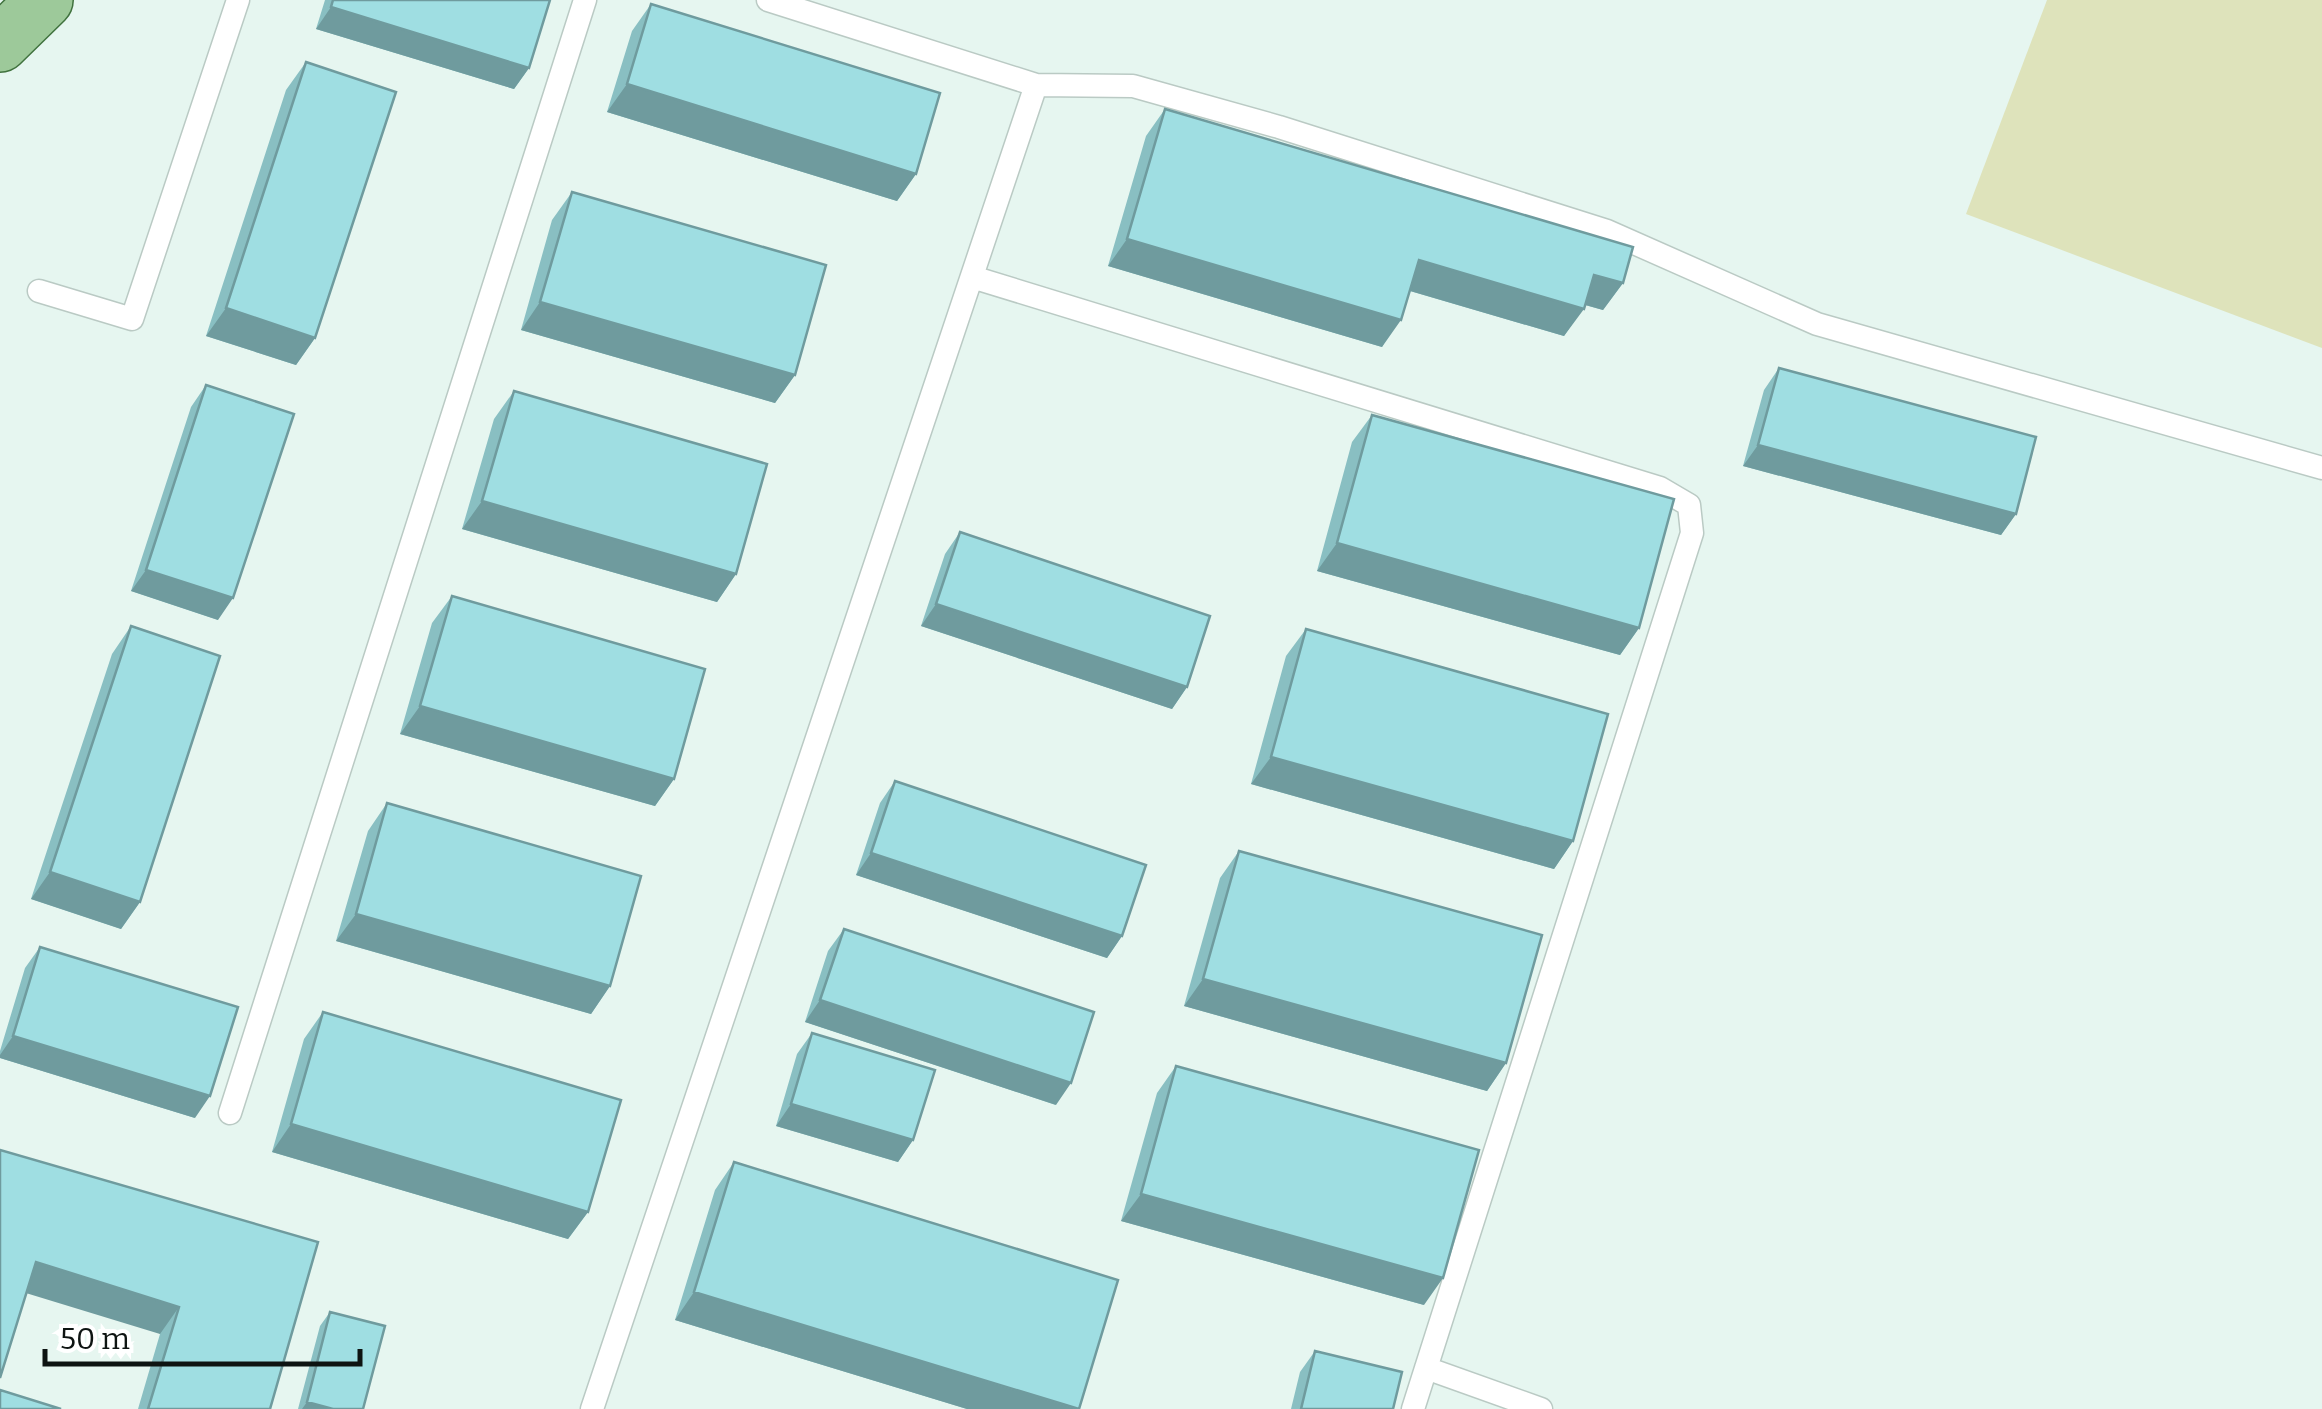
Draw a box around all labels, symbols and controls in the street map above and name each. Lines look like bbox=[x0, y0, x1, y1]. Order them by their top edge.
scale bar bbox=[45, 1304, 360, 1366]
text: 50 m bbox=[60, 1321, 130, 1357]

